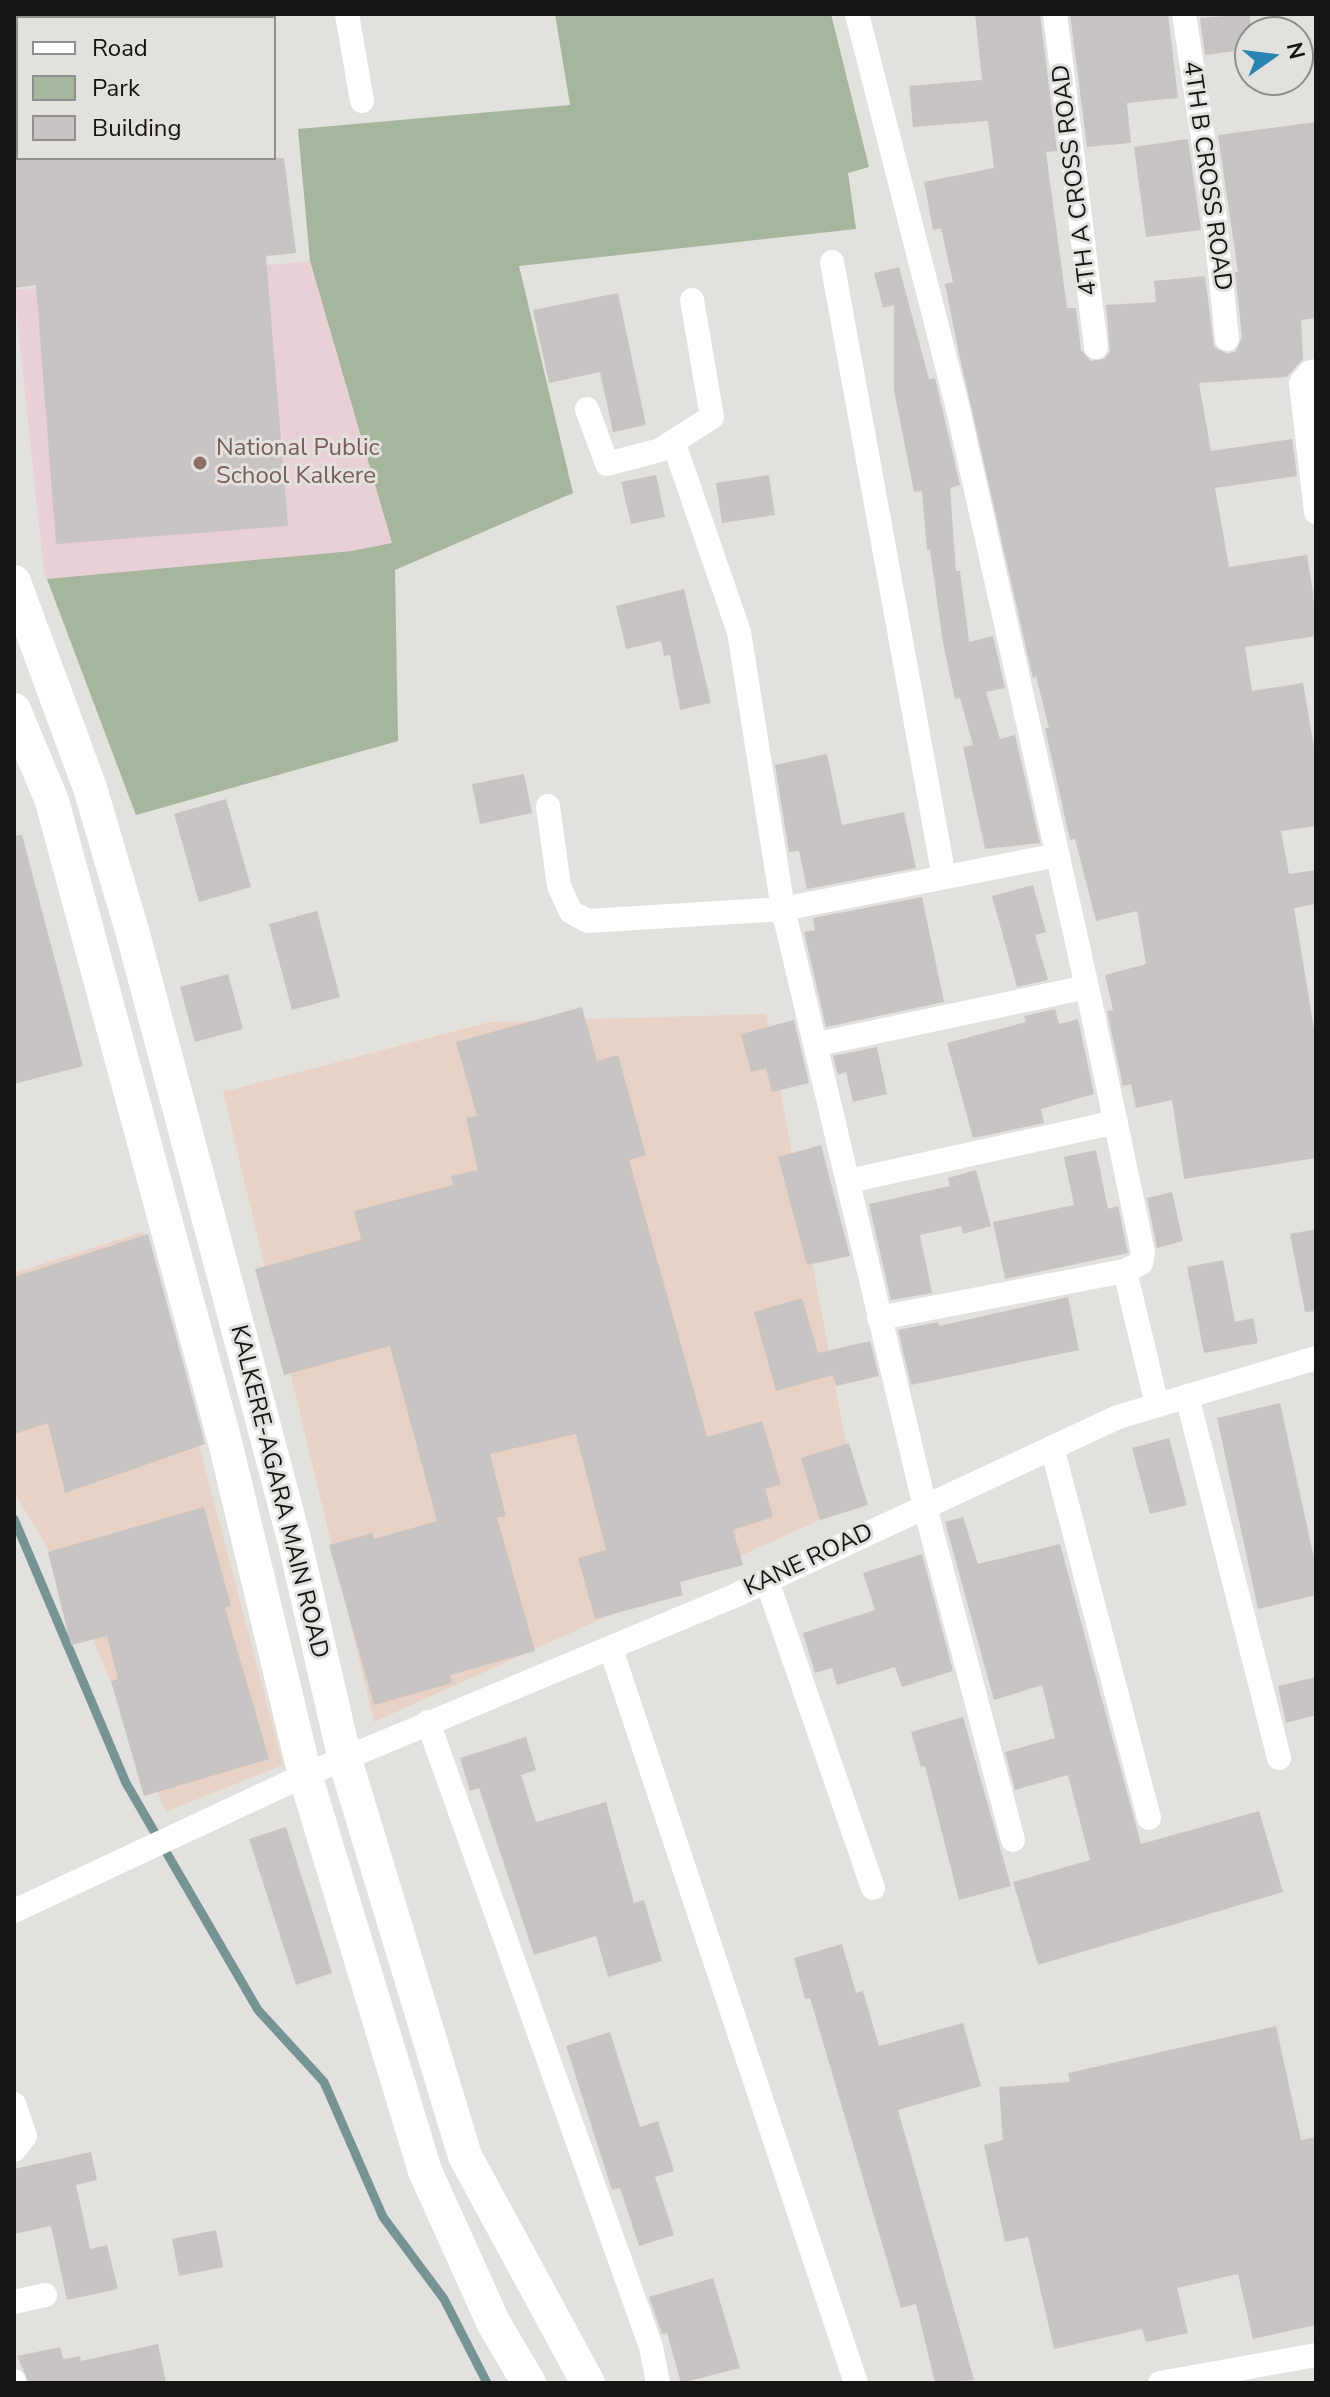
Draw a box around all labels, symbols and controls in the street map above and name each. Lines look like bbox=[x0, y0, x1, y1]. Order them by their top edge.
legend bbox=[16, 16, 276, 160]
north arrow bbox=[1234, 16, 1314, 96]
text: Road bbox=[92, 32, 148, 64]
text: N bbox=[1279, 39, 1312, 62]
street label: 4TH B CROSS ROAD bbox=[1176, 60, 1236, 292]
street label: 4TH A CROSS ROAD bbox=[1048, 63, 1104, 297]
text: Park bbox=[92, 72, 140, 104]
text: Building bbox=[92, 112, 182, 144]
place label: National Public School Kalkere bbox=[216, 435, 380, 491]
marker: National Public School Kalkere bbox=[191, 454, 209, 472]
street label: KALKERE-AGARA MAIN ROAD bbox=[223, 1322, 333, 1662]
street label: KANE ROAD bbox=[740, 1519, 878, 1603]

